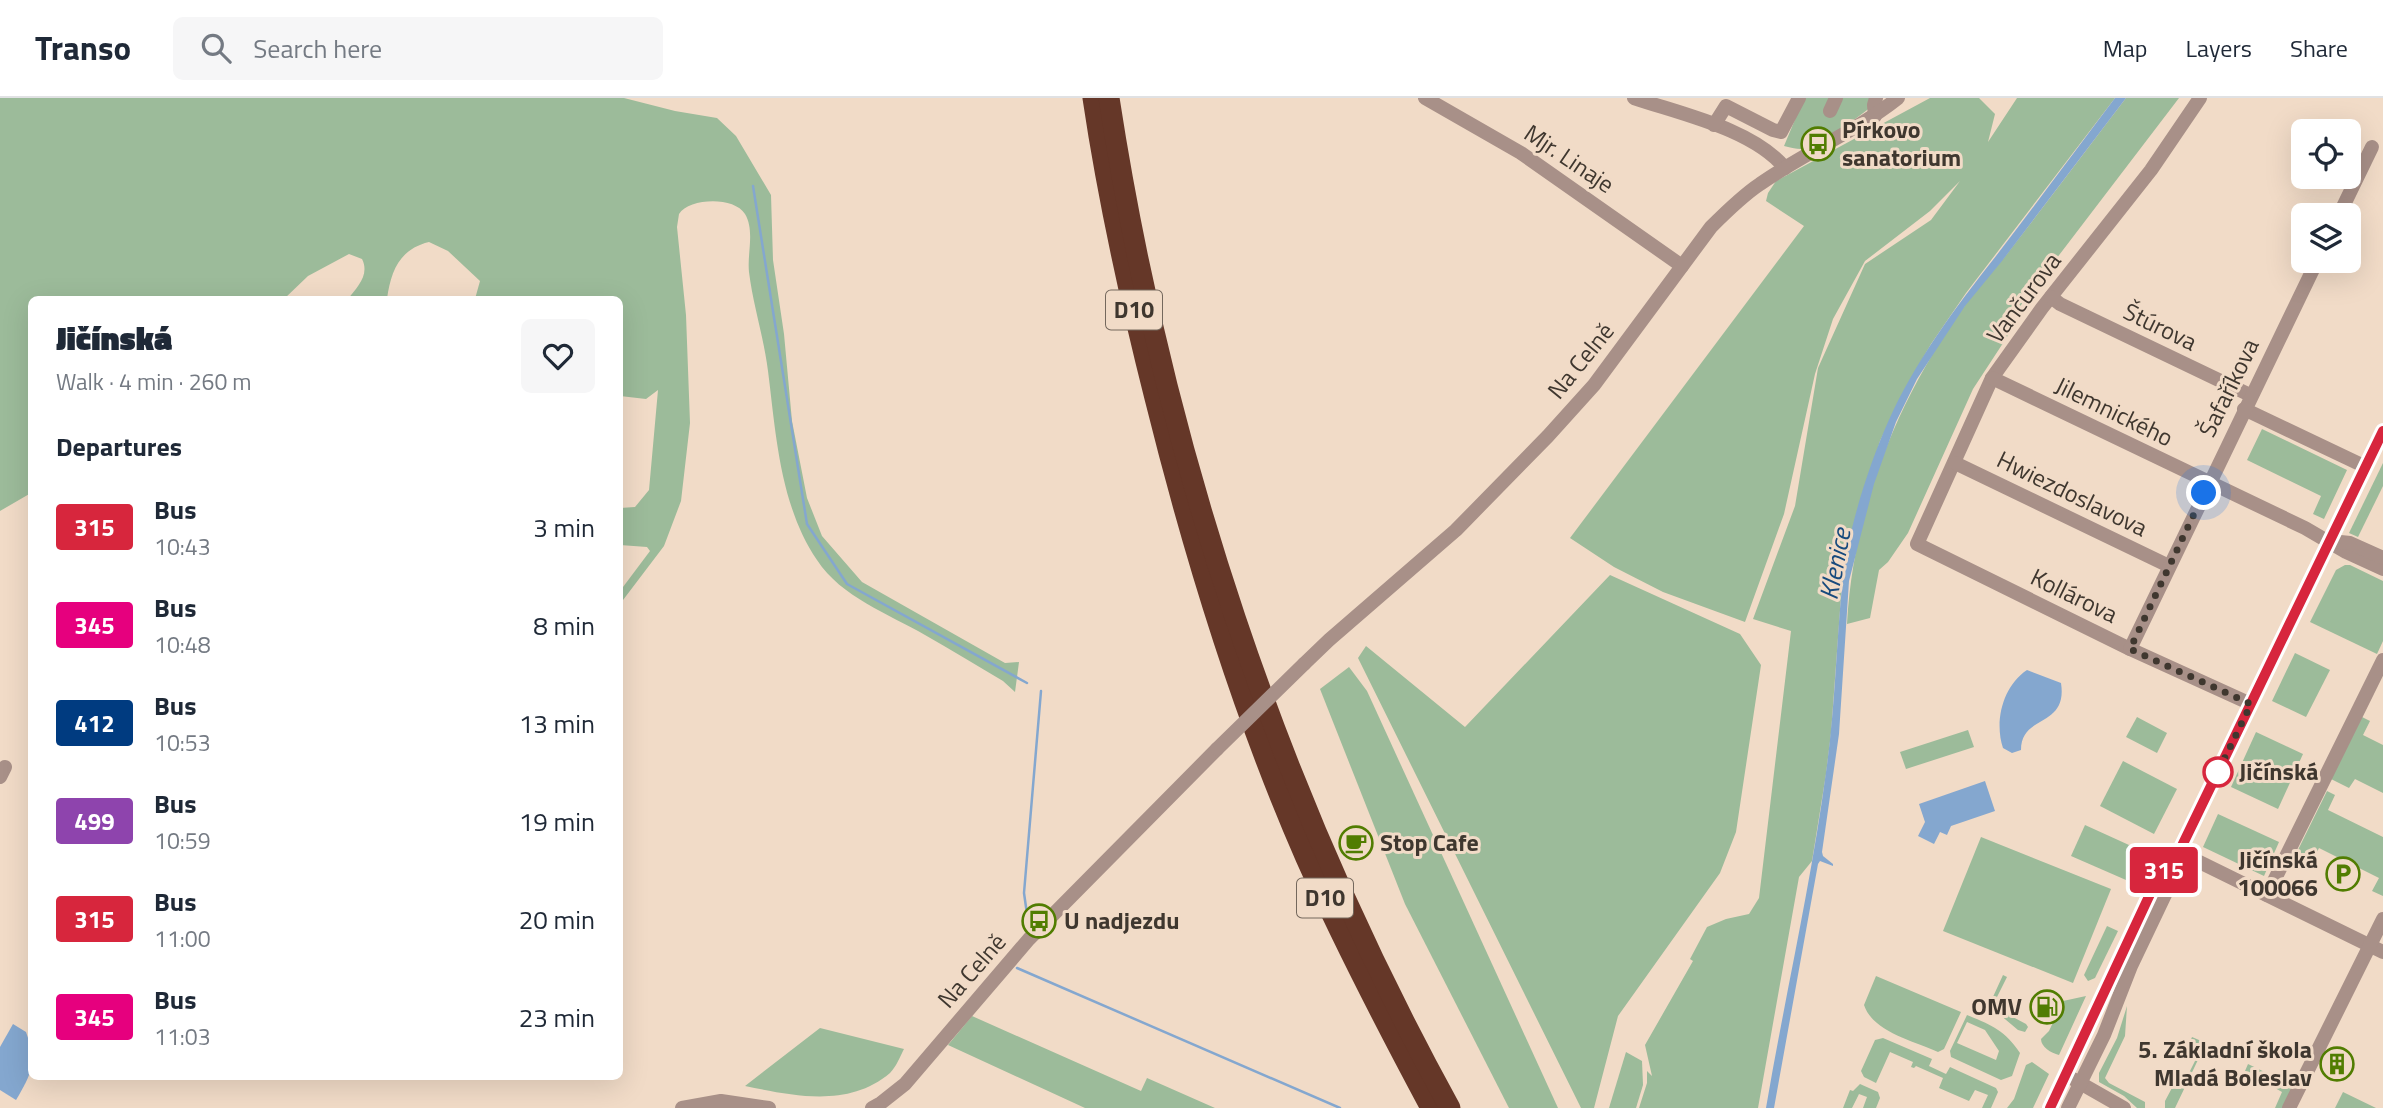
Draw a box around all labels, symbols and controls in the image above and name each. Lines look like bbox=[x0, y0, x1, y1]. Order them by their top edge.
search box bbox=[173, 17, 663, 80]
text: Transo bbox=[35, 23, 131, 73]
icon: search bbox=[197, 29, 235, 67]
text: Search here bbox=[253, 29, 382, 68]
text: Map bbox=[2103, 30, 2148, 66]
text: Layers bbox=[2186, 30, 2252, 66]
text: Share bbox=[2290, 30, 2348, 66]
place label: Pírkovo sanatorium bbox=[1842, 111, 1961, 175]
street label: Mjr. Linaje bbox=[1517, 115, 1622, 202]
map controls bbox=[2291, 119, 2361, 273]
button: locate bbox=[2291, 119, 2361, 189]
bus stop icon: Pírkovo sanatorium bbox=[1799, 125, 1837, 163]
button: layers bbox=[2291, 203, 2361, 273]
street label: Vančurova bbox=[1977, 244, 2069, 350]
road number: D10 bbox=[1106, 290, 1162, 330]
street label: Štúrova bbox=[2118, 293, 2203, 359]
text: Jičínská bbox=[56, 313, 172, 363]
street label: Na Celně bbox=[1538, 314, 1622, 406]
button: heart bbox=[521, 319, 595, 393]
street label: Šafaříkova bbox=[2189, 332, 2267, 443]
text: Walk · 4 min · 260 m bbox=[56, 364, 252, 399]
street label: Jilemnického bbox=[2049, 367, 2180, 455]
text: Departures bbox=[56, 427, 182, 466]
street label: Hwiezdoslavova bbox=[1991, 441, 2154, 545]
your location bbox=[2186, 475, 2221, 510]
text: Bus bbox=[154, 490, 196, 529]
text: 3 min bbox=[533, 508, 595, 547]
text: 315 bbox=[74, 509, 115, 545]
water label: Klenice bbox=[1809, 523, 1861, 603]
text: 10:43 bbox=[154, 529, 211, 564]
street label: Kollárova bbox=[2025, 559, 2124, 632]
text: Bus bbox=[154, 588, 196, 627]
text: 8 min bbox=[533, 606, 595, 645]
text: 345 bbox=[74, 607, 115, 643]
text: 10:48 bbox=[154, 627, 211, 662]
text: Bus bbox=[154, 686, 196, 725]
text: 13 min bbox=[519, 704, 595, 743]
text: 412 bbox=[74, 705, 115, 741]
text: 10:53 bbox=[154, 725, 211, 760]
place label: Jičínská bbox=[2239, 753, 2319, 789]
marker: Jičínská bbox=[2203, 757, 2233, 787]
text: Bus bbox=[154, 784, 196, 823]
text: 19 min bbox=[519, 802, 595, 841]
text: 499 bbox=[74, 803, 115, 839]
text: 10:59 bbox=[154, 823, 211, 858]
cafe icon: Stop Cafe bbox=[1337, 824, 1375, 862]
place label: Stop Cafe bbox=[1380, 824, 1479, 860]
place label: Jičínská 100066 bbox=[2237, 841, 2318, 905]
line badge: 315 bbox=[2124, 847, 2204, 893]
text: 315 bbox=[2144, 852, 2184, 888]
parking icon: Jičínská 100066 bbox=[2324, 855, 2362, 893]
road number: D10 bbox=[1297, 878, 1353, 918]
text: Bus bbox=[154, 882, 196, 921]
text: 20 min bbox=[519, 900, 595, 939]
text: 315 bbox=[74, 901, 115, 937]
bus stop icon: U nadjezdu bbox=[1020, 902, 1058, 940]
place label: U nadjezdu bbox=[1064, 902, 1180, 938]
text: 11:00 bbox=[154, 921, 211, 956]
street label: Na Celně bbox=[928, 925, 1014, 1016]
text: Bus bbox=[154, 980, 196, 1019]
place label: OMV bbox=[1971, 988, 2023, 1024]
fuel station icon: OMV bbox=[2028, 988, 2066, 1026]
text: 23 min bbox=[519, 998, 595, 1037]
text: 345 bbox=[74, 999, 115, 1035]
text: 11:03 bbox=[154, 1019, 211, 1054]
place label: 5. Základní škola Mladá Boleslav bbox=[2138, 1031, 2312, 1095]
building icon: 5. Základní škola Mladá Boleslav bbox=[2318, 1045, 2356, 1083]

